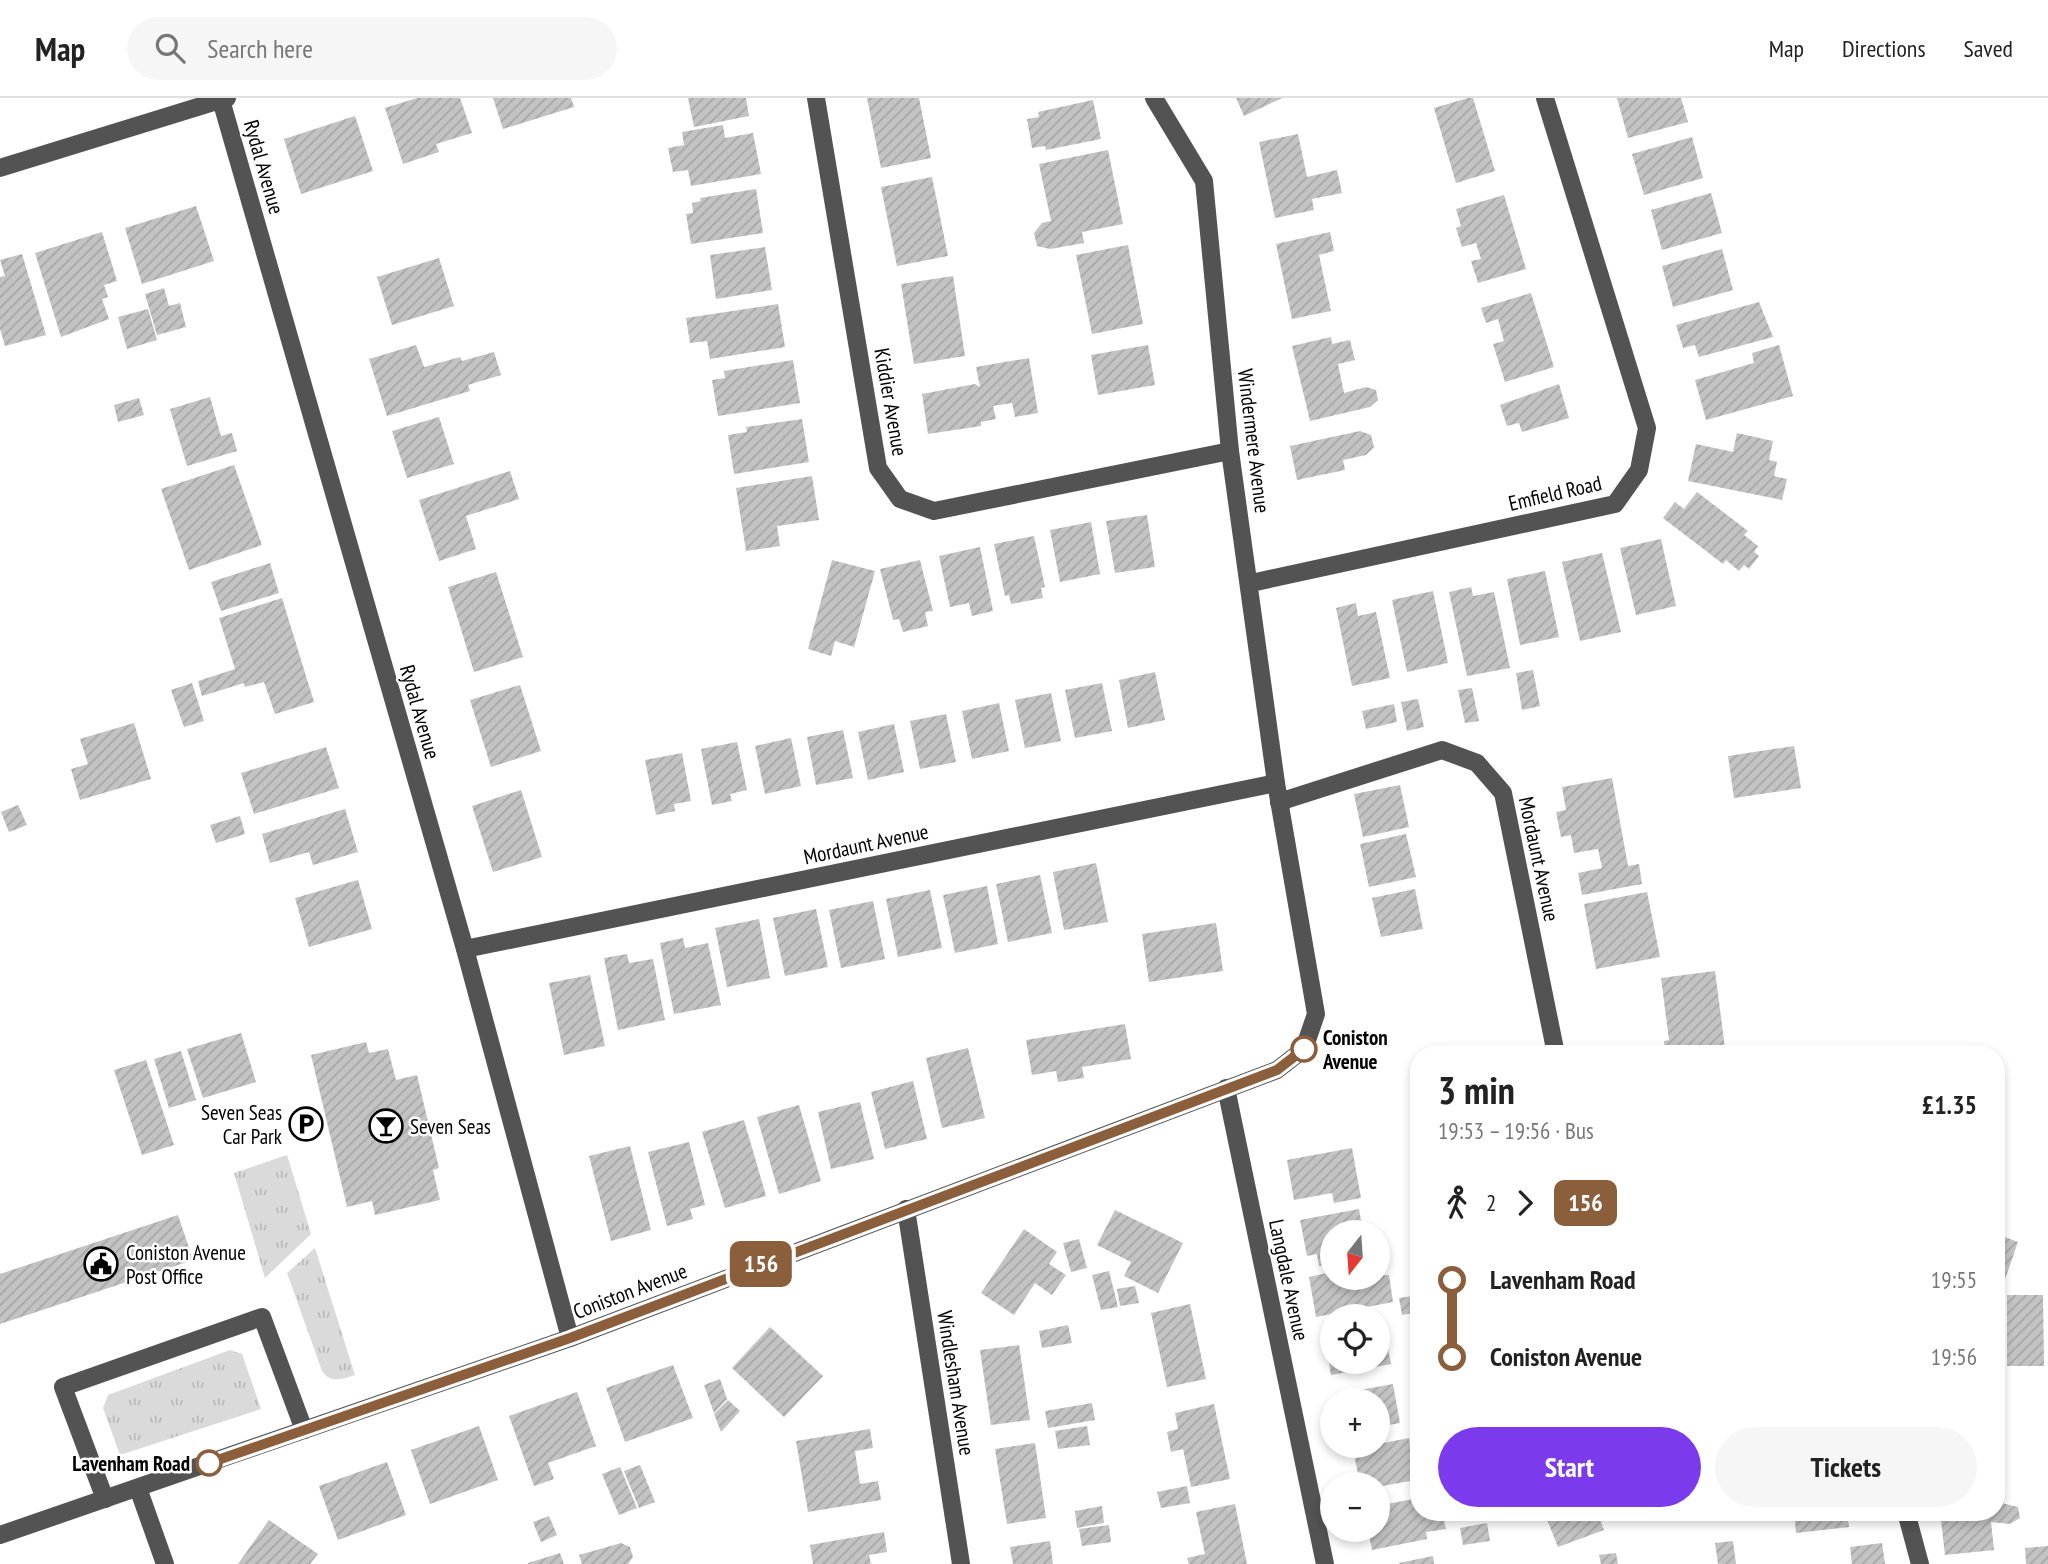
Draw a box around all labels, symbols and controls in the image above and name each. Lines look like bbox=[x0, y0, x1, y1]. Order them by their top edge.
search box bbox=[127, 17, 617, 80]
text: Map bbox=[35, 27, 85, 70]
icon: search bbox=[151, 29, 189, 67]
text: Search here bbox=[207, 32, 313, 65]
text: Map bbox=[1769, 33, 1804, 64]
text: Directions bbox=[1842, 33, 1926, 64]
text: Saved bbox=[1964, 33, 2013, 64]
street label: Rydal Avenue bbox=[238, 117, 290, 217]
street label: Kiddier Avenue bbox=[868, 346, 914, 458]
street label: Windermere Avenue bbox=[1232, 367, 1276, 515]
street label: Emfield Road bbox=[1506, 469, 1604, 517]
street label: Rydal Avenue bbox=[394, 662, 446, 762]
street label: Mordaunt Avenue bbox=[1513, 794, 1565, 924]
street label: Mordaunt Avenue bbox=[801, 818, 931, 870]
place label: Coniston Avenue bbox=[1322, 1024, 1388, 1075]
marker: Coniston Avenue bbox=[1291, 1036, 1317, 1062]
text: 3 min bbox=[1438, 1065, 1515, 1114]
text: £1.35 bbox=[1922, 1088, 1977, 1121]
place label: Seven Seas Car Park bbox=[201, 1099, 282, 1150]
parking icon: Seven Seas Car Park bbox=[287, 1105, 325, 1143]
bar icon: Seven Seas bbox=[367, 1107, 405, 1145]
place label: Seven Seas bbox=[410, 1113, 491, 1140]
text: 19:53 – 19:56 · Bus bbox=[1438, 1116, 1594, 1145]
icon: walk bbox=[1438, 1184, 1476, 1222]
icon: forward bbox=[1506, 1184, 1544, 1222]
text: 156 bbox=[1568, 1187, 1603, 1218]
text: 2 bbox=[1486, 1188, 1496, 1217]
street label: Langdale Avenue bbox=[1263, 1217, 1315, 1343]
north arrow bbox=[1320, 1220, 1390, 1290]
map controls bbox=[1320, 1220, 1390, 1542]
place label: Coniston Avenue Post Office bbox=[126, 1239, 246, 1290]
line badge: 156 bbox=[721, 1241, 801, 1287]
public building icon: Coniston Avenue Post Office bbox=[82, 1245, 120, 1283]
text: 156 bbox=[744, 1248, 778, 1279]
street label: Coniston Avenue bbox=[569, 1257, 691, 1325]
text: Lavenham Road bbox=[1490, 1263, 1636, 1296]
text: 19:55 bbox=[1931, 1265, 1977, 1294]
button: locate bbox=[1320, 1304, 1390, 1374]
street label: Windlesham Avenue bbox=[931, 1309, 981, 1457]
text: Coniston Avenue bbox=[1490, 1340, 1642, 1373]
text: 19:56 bbox=[1931, 1342, 1977, 1371]
button: + bbox=[1320, 1388, 1390, 1458]
button: Start bbox=[1438, 1427, 1701, 1507]
button: Tickets bbox=[1715, 1427, 1977, 1507]
place label: Lavenham Road bbox=[72, 1450, 190, 1477]
marker: Lavenham Road bbox=[196, 1450, 222, 1476]
button: − bbox=[1320, 1472, 1390, 1542]

